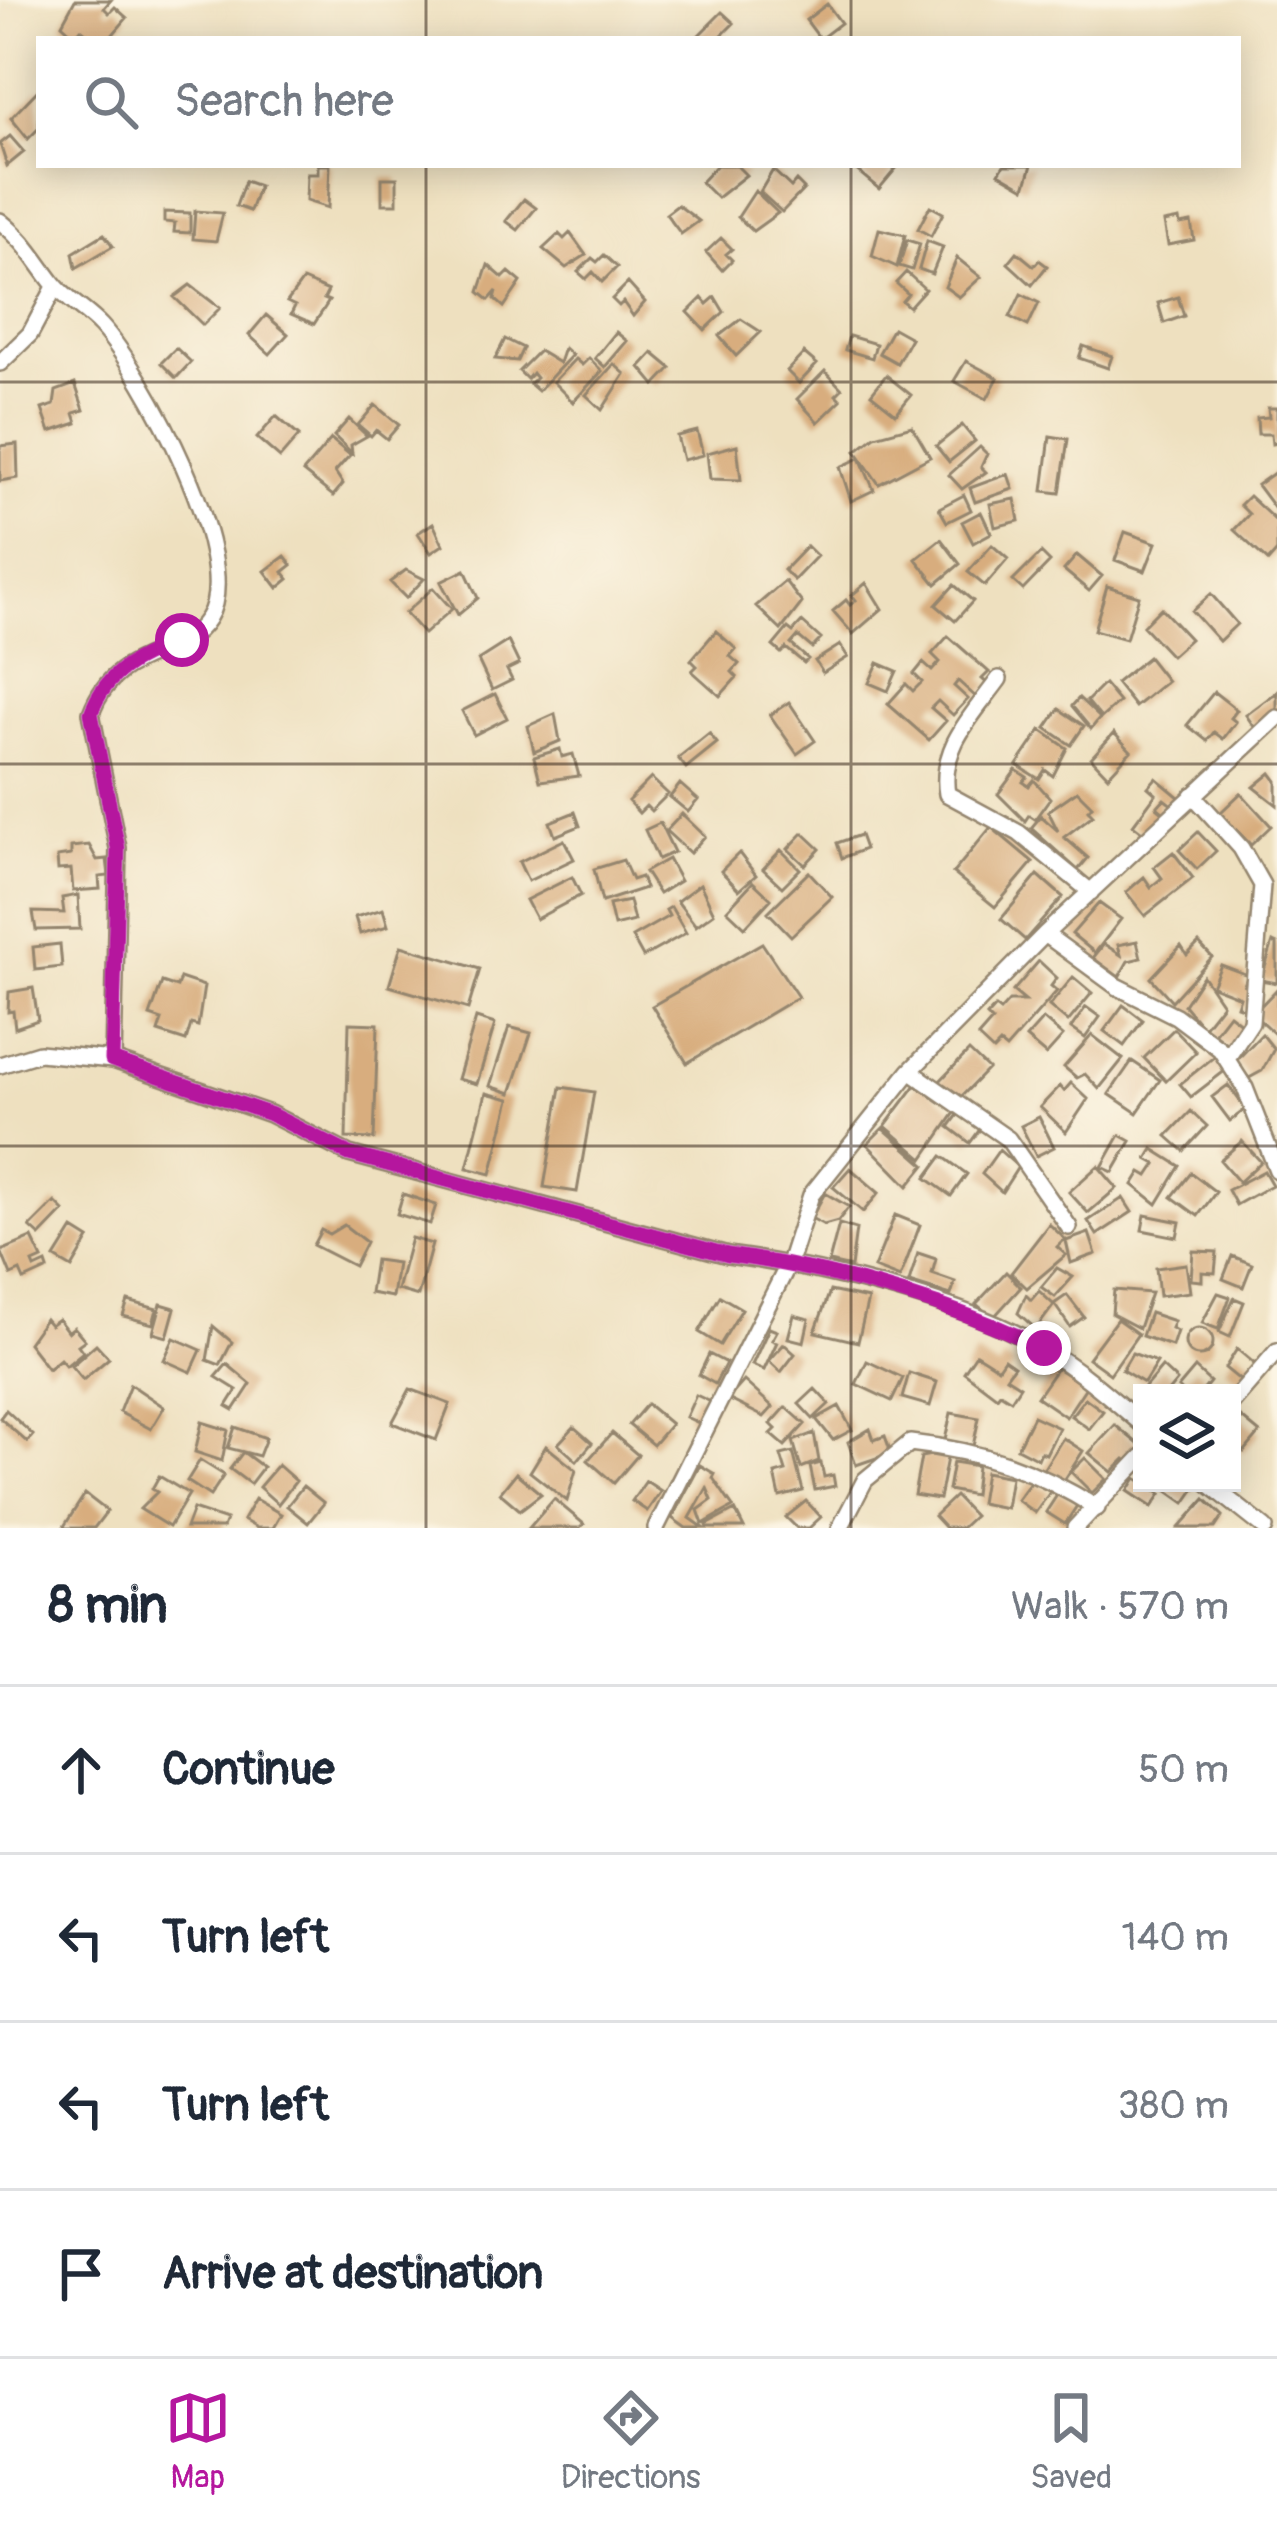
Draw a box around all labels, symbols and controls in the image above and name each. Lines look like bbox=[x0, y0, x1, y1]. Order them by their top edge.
search box bbox=[36, 36, 1241, 168]
icon: search bbox=[78, 69, 144, 135]
text: Search here bbox=[174, 74, 394, 130]
route start bbox=[155, 613, 209, 667]
route end bbox=[1017, 1321, 1071, 1375]
map controls bbox=[1133, 1384, 1241, 1492]
button: layers bbox=[1133, 1384, 1241, 1492]
text: 8 min bbox=[48, 1574, 168, 1638]
text: Walk · 570 m bbox=[1011, 1582, 1229, 1631]
icon: ahead bbox=[48, 1737, 114, 1803]
text: Continue bbox=[162, 1742, 335, 1798]
text: 50 m bbox=[1138, 1745, 1229, 1794]
icon: left bbox=[48, 1905, 114, 1971]
text: Turn left bbox=[162, 1910, 329, 1966]
text: 140 m bbox=[1121, 1913, 1229, 1962]
icon: left bbox=[48, 2073, 114, 2139]
text: Turn left bbox=[162, 2078, 329, 2134]
text: 380 m bbox=[1118, 2081, 1229, 2130]
icon: arrive bbox=[48, 2241, 114, 2307]
text: Arrive at destination bbox=[162, 2246, 543, 2302]
tab: Map bbox=[165, 2385, 231, 2498]
tab: Directions bbox=[561, 2385, 701, 2498]
tab: Saved bbox=[1030, 2385, 1112, 2498]

